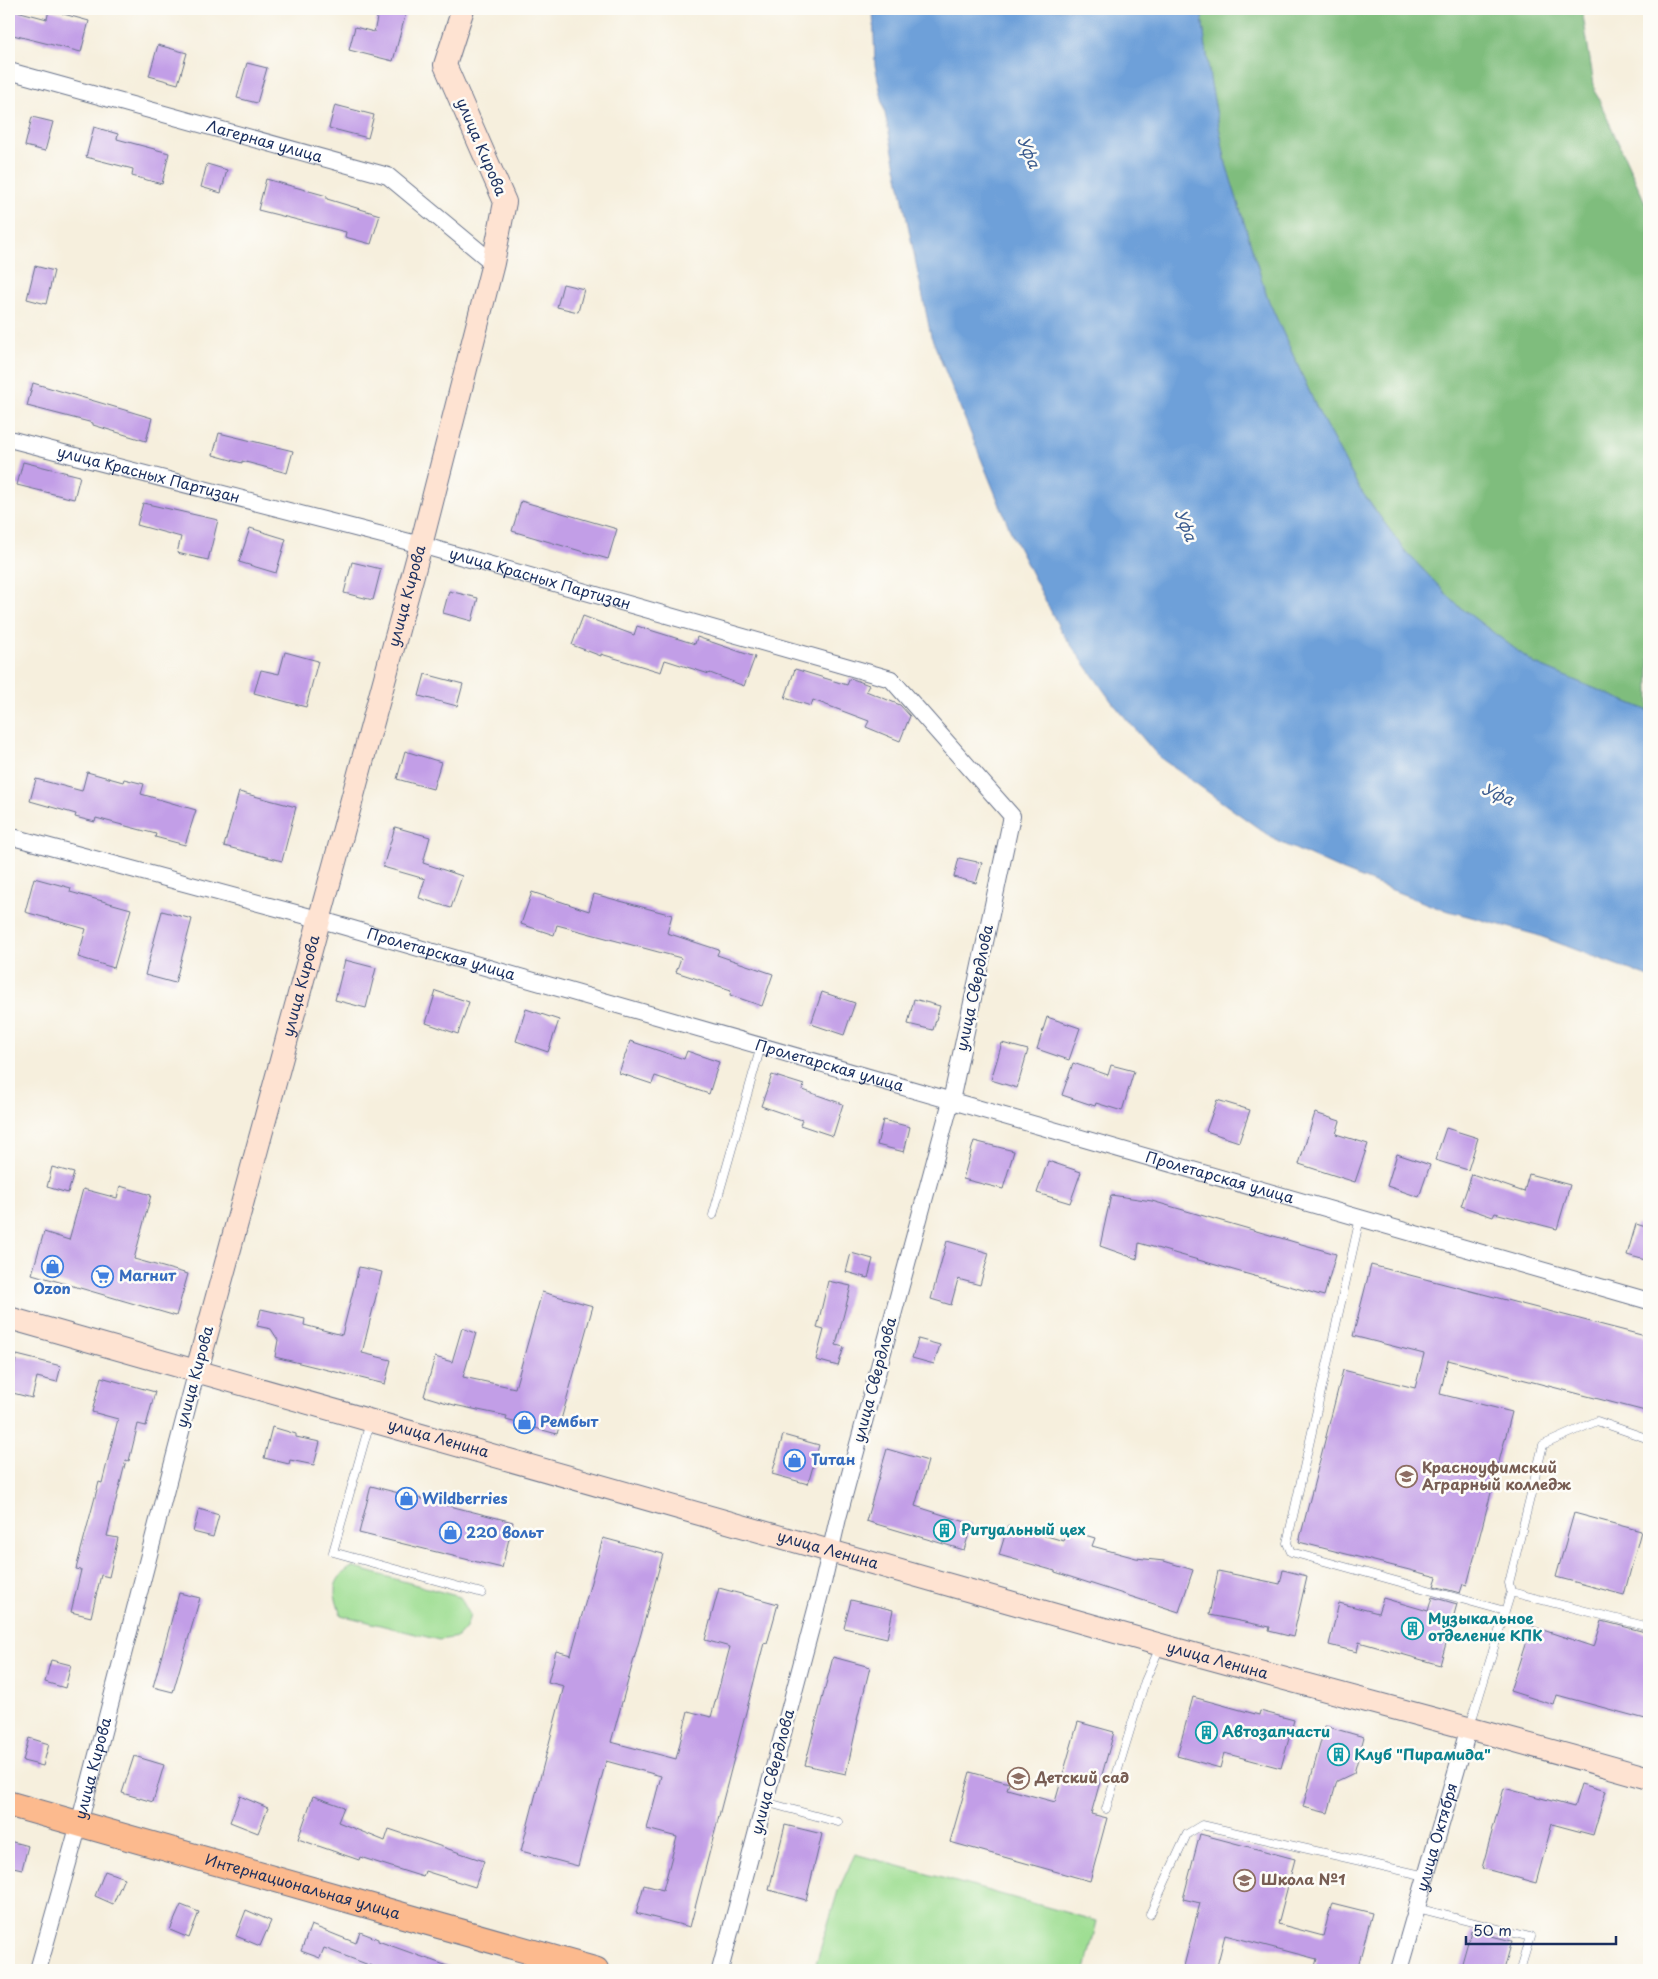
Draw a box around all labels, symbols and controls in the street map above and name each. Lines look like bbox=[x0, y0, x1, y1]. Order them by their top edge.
street label: улица Кирова bbox=[451, 94, 514, 200]
street label: Лагерная улица bbox=[204, 113, 326, 168]
water label: Уфа bbox=[1012, 132, 1048, 172]
street label: улица Красных Партизан bbox=[55, 439, 243, 508]
water label: Уфа bbox=[1170, 505, 1205, 545]
street label: улица Красных Партизан bbox=[447, 541, 634, 614]
street label: улица Кирова bbox=[381, 542, 431, 649]
water label: Уфа bbox=[1479, 776, 1519, 811]
street label: Пролетарская улица bbox=[365, 921, 519, 985]
street label: улица Свердлова bbox=[949, 922, 998, 1053]
street label: улица Кирова bbox=[275, 931, 325, 1039]
street label: Пролетарская улица bbox=[753, 1032, 907, 1097]
street label: Пролетарская улица bbox=[1143, 1144, 1297, 1209]
shop icon: Ozon bbox=[40, 1254, 64, 1278]
place label: Магнит bbox=[119, 1263, 177, 1286]
supermarket icon: Магнит bbox=[91, 1264, 115, 1288]
place label: Ozon bbox=[33, 1276, 71, 1299]
street label: улица Свердлова bbox=[846, 1314, 902, 1445]
street label: улица Кирова bbox=[169, 1323, 218, 1430]
place label: Рембыт bbox=[540, 1409, 599, 1432]
shop icon: Рембыт bbox=[512, 1410, 536, 1434]
street label: улица Ленина bbox=[386, 1412, 493, 1463]
place label: Титан bbox=[811, 1447, 856, 1470]
shop icon: Титан bbox=[783, 1448, 807, 1472]
place label: Красноуфимский Аграрный колледж bbox=[1422, 1455, 1571, 1495]
school or university icon: Красноуфимский Аграрный колледж bbox=[1394, 1465, 1418, 1489]
place label: Wildberries bbox=[422, 1486, 508, 1509]
shop icon: Wildberries bbox=[394, 1487, 418, 1511]
place label: Ритуальный цех bbox=[961, 1517, 1086, 1540]
building icon: Ритуальный цех bbox=[933, 1518, 957, 1542]
place label: 220 вольт bbox=[466, 1520, 545, 1543]
shop icon: 220 вольт bbox=[438, 1521, 462, 1545]
street label: улица Ленина bbox=[775, 1523, 882, 1574]
place label: Музыкальное отделение КПК bbox=[1428, 1606, 1543, 1646]
building icon: Музыкальное отделение КПК bbox=[1400, 1616, 1424, 1640]
street label: улица Ленина bbox=[1164, 1634, 1272, 1684]
street label: улица Свердлова bbox=[744, 1706, 800, 1837]
street label: улица Кирова bbox=[68, 1714, 116, 1822]
place label: Автозапчасти bbox=[1222, 1719, 1330, 1742]
building icon: Автозапчасти bbox=[1194, 1720, 1218, 1744]
place label: Клуб "Пирамида" bbox=[1354, 1742, 1491, 1765]
building icon: Клуб "Пирамида" bbox=[1326, 1743, 1350, 1767]
place label: Детский сад bbox=[1034, 1765, 1129, 1788]
school or university icon: Детский сад bbox=[1007, 1766, 1031, 1790]
street label: улица Октября bbox=[1409, 1780, 1462, 1894]
street label: Интернациональная улица bbox=[203, 1847, 404, 1924]
place label: Школа №1 bbox=[1261, 1867, 1345, 1890]
school or university icon: Школа №1 bbox=[1233, 1868, 1257, 1892]
scale bar bbox=[1466, 1914, 1616, 1946]
text: 50 m bbox=[1473, 1918, 1512, 1941]

